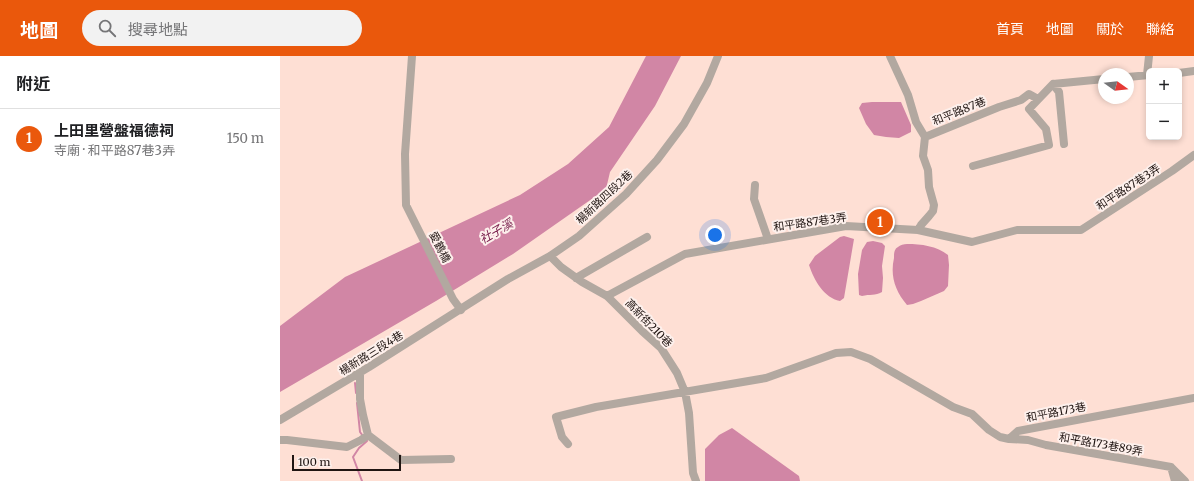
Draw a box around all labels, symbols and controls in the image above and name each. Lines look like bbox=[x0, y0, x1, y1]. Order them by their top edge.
search box bbox=[82, 10, 362, 46]
icon: search bbox=[96, 17, 118, 39]
text: 地圖 bbox=[20, 18, 58, 42]
text: 搜尋地點 bbox=[128, 20, 188, 39]
text: 首頁 bbox=[996, 20, 1024, 38]
text: 地圖 bbox=[1046, 20, 1074, 38]
text: 關於 bbox=[1096, 20, 1124, 38]
text: 聯絡 bbox=[1146, 20, 1174, 38]
north arrow bbox=[1098, 68, 1134, 104]
map controls bbox=[1146, 68, 1182, 140]
button: + bbox=[1146, 68, 1182, 104]
text: 附近 bbox=[16, 73, 50, 95]
street label: 和平路87巷 bbox=[930, 94, 988, 128]
button: − bbox=[1146, 104, 1182, 140]
text: 上田里營盤福德祠 bbox=[54, 121, 174, 140]
text: 1 bbox=[26, 130, 32, 147]
text: 150 m bbox=[227, 130, 264, 147]
text: 寺廟 · 和平路87巷3弄 bbox=[54, 142, 175, 159]
street label: 和平路87巷3弄 bbox=[1093, 161, 1163, 213]
street label: 楊新路四段2巷 bbox=[573, 167, 635, 227]
pin: 1 bbox=[867, 207, 893, 237]
street label: 和平路87巷3弄 bbox=[772, 210, 848, 234]
water label: 社子溪 bbox=[477, 215, 517, 246]
your location bbox=[705, 225, 725, 245]
street label: 愛鶴橋 bbox=[426, 229, 454, 265]
street label: 高新街210巷 bbox=[623, 296, 675, 350]
street label: 楊新路三段4巷 bbox=[336, 328, 406, 378]
street label: 和平路173巷 bbox=[1025, 399, 1087, 425]
street label: 和平路173巷89弄 bbox=[1058, 430, 1144, 458]
scale bar bbox=[292, 453, 401, 472]
text: 100 m bbox=[298, 455, 330, 469]

